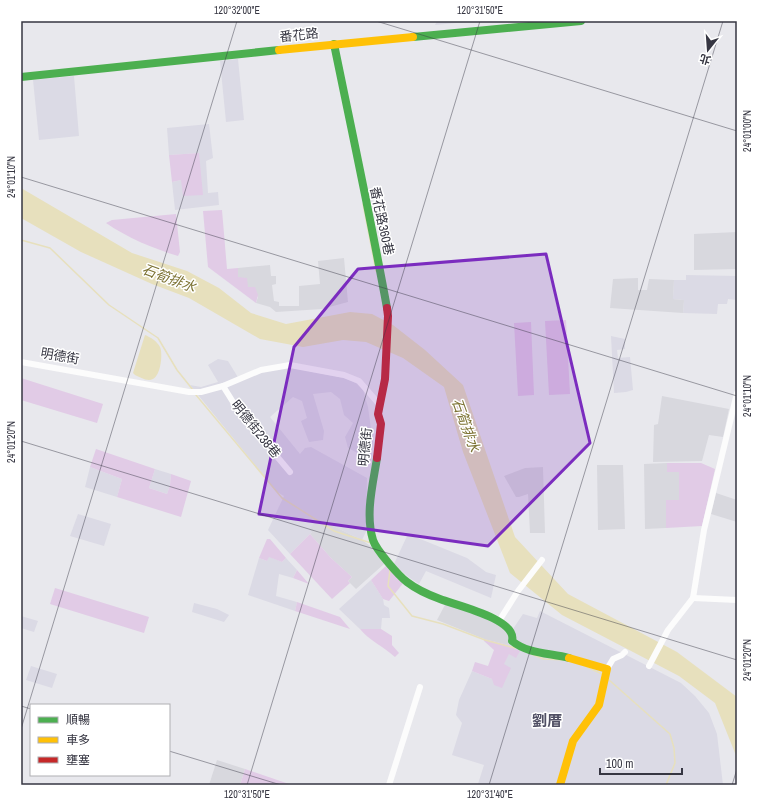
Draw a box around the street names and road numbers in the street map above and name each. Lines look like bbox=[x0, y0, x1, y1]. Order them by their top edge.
street label: 番花路 bbox=[279, 25, 319, 45]
street label: 番花路360巷 bbox=[366, 185, 398, 257]
street label: 明德街 bbox=[39, 344, 81, 368]
street label: 明德街238巷 bbox=[227, 397, 285, 461]
street label: 明德街 bbox=[355, 427, 375, 467]

